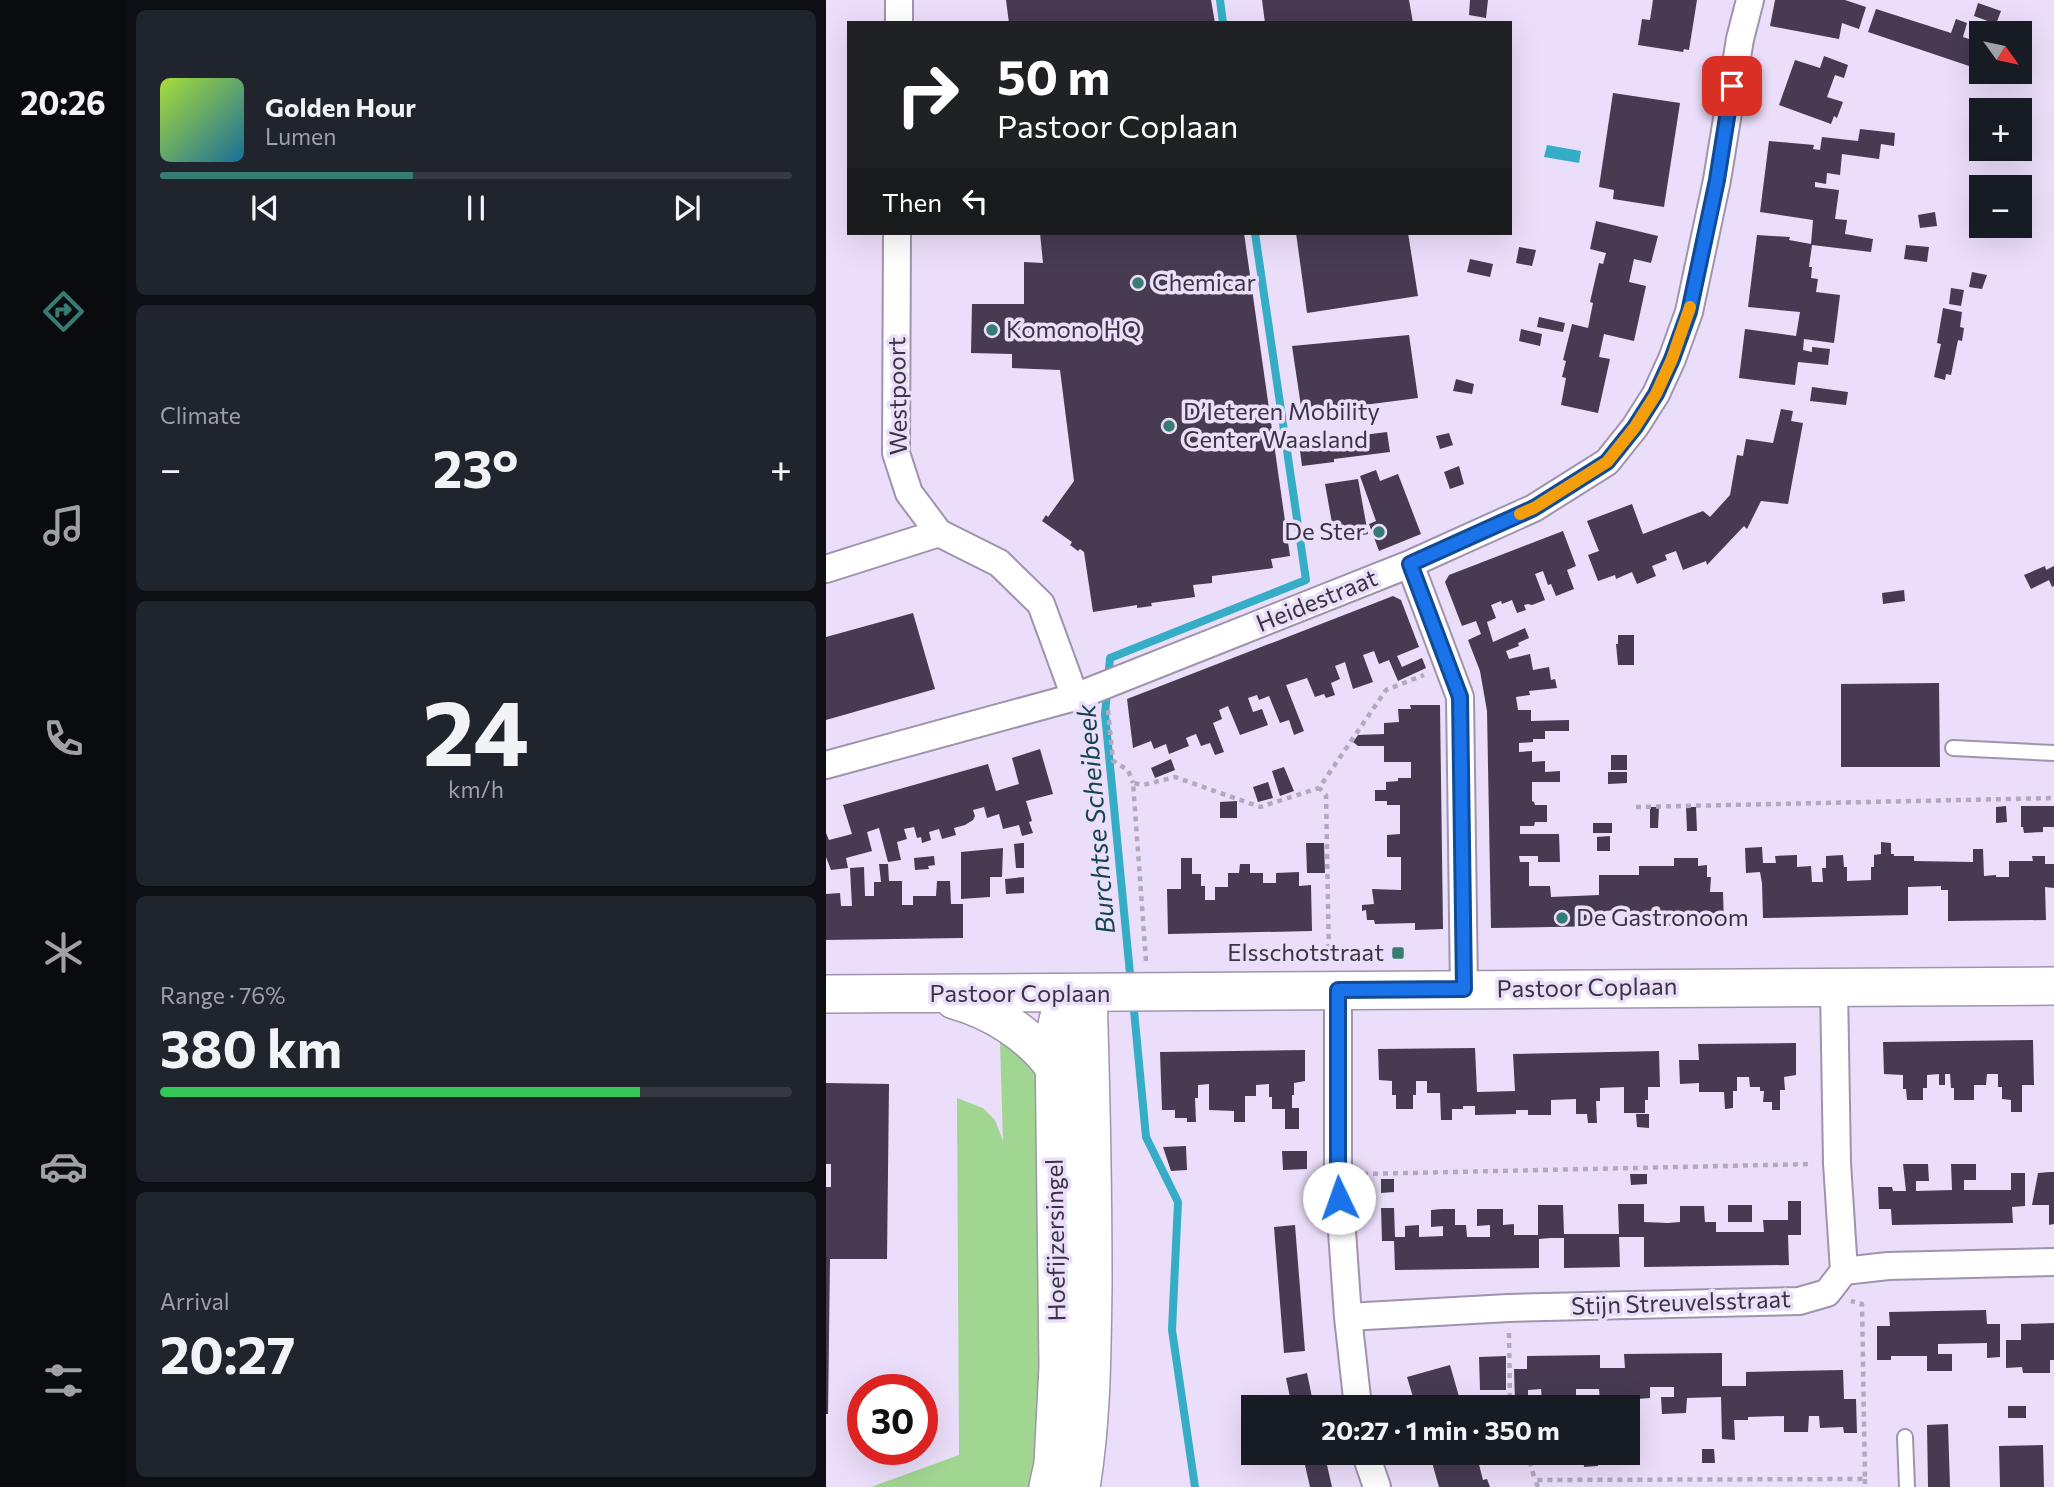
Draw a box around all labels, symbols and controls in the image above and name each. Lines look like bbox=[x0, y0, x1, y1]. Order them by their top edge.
north arrow bbox=[1969, 21, 2032, 84]
map controls bbox=[1969, 21, 2032, 238]
text: 50 m bbox=[997, 45, 1110, 105]
icon: right bbox=[882, 49, 973, 140]
pin bbox=[1702, 56, 1762, 116]
icon: arrive bbox=[1713, 67, 1751, 105]
text: 20:26 bbox=[20, 82, 106, 122]
text: Golden Hour bbox=[265, 91, 416, 122]
button: + bbox=[1969, 98, 2032, 161]
text: Pastoor Coplaan bbox=[997, 105, 1238, 145]
text: Lumen bbox=[265, 122, 336, 150]
button: − bbox=[1969, 175, 2032, 238]
icon: left bbox=[956, 182, 994, 220]
text: Then bbox=[882, 186, 942, 217]
icon: previous bbox=[246, 189, 284, 227]
icon: pause bbox=[457, 189, 495, 227]
icon: next bbox=[668, 189, 706, 227]
place label: Chemicar bbox=[1152, 267, 1256, 296]
marker: Chemicar bbox=[1130, 275, 1146, 291]
icon: directions bbox=[39, 287, 88, 336]
place label: Komono HQ bbox=[1006, 314, 1141, 343]
marker: Komono HQ bbox=[984, 322, 1000, 338]
street label: Westpoort bbox=[881, 336, 912, 456]
place label: D’Ieteren Mobility Center Waasland bbox=[1183, 396, 1380, 453]
text: Climate bbox=[160, 401, 241, 429]
marker: D’Ieteren Mobility Center Waasland bbox=[1161, 418, 1177, 434]
text: 23° bbox=[433, 435, 519, 499]
text: − bbox=[160, 444, 182, 491]
text: + bbox=[770, 444, 792, 491]
icon: music bbox=[39, 501, 88, 550]
place label: De Ster bbox=[1284, 516, 1365, 545]
marker: De Ster bbox=[1371, 524, 1387, 540]
street label: Heidestraat bbox=[1252, 562, 1382, 637]
text: 24 bbox=[423, 673, 529, 785]
water label: Burchtse Scheibeek bbox=[1069, 702, 1120, 935]
icon: phone bbox=[39, 714, 88, 763]
text: km/h bbox=[448, 775, 504, 803]
place label: De Gastronoom bbox=[1576, 902, 1749, 931]
marker: De Gastronoom bbox=[1554, 910, 1570, 926]
icon: climate bbox=[39, 928, 88, 977]
place label: Elsschotstraat bbox=[1227, 937, 1384, 966]
marker: Elsschotstraat bbox=[1390, 945, 1406, 961]
street label: Pastoor Coplaan bbox=[1496, 970, 1678, 1003]
street label: Pastoor Coplaan bbox=[930, 978, 1110, 1007]
text: Range · 76% bbox=[160, 981, 285, 1009]
text: 380 km bbox=[160, 1015, 342, 1079]
icon: car bbox=[39, 1142, 88, 1191]
street label: Hoefijzersingel bbox=[1039, 1158, 1070, 1322]
position arrow bbox=[1302, 1161, 1376, 1235]
street label: Stijn Streuvelsstraat bbox=[1571, 1283, 1791, 1320]
text: Arrival bbox=[160, 1287, 230, 1315]
text: 20:27 bbox=[160, 1321, 295, 1385]
icon: filters bbox=[39, 1356, 88, 1405]
speed limit sign: 30 bbox=[847, 1374, 938, 1465]
text: 20:27 · 1 min · 350 m bbox=[1321, 1414, 1560, 1445]

